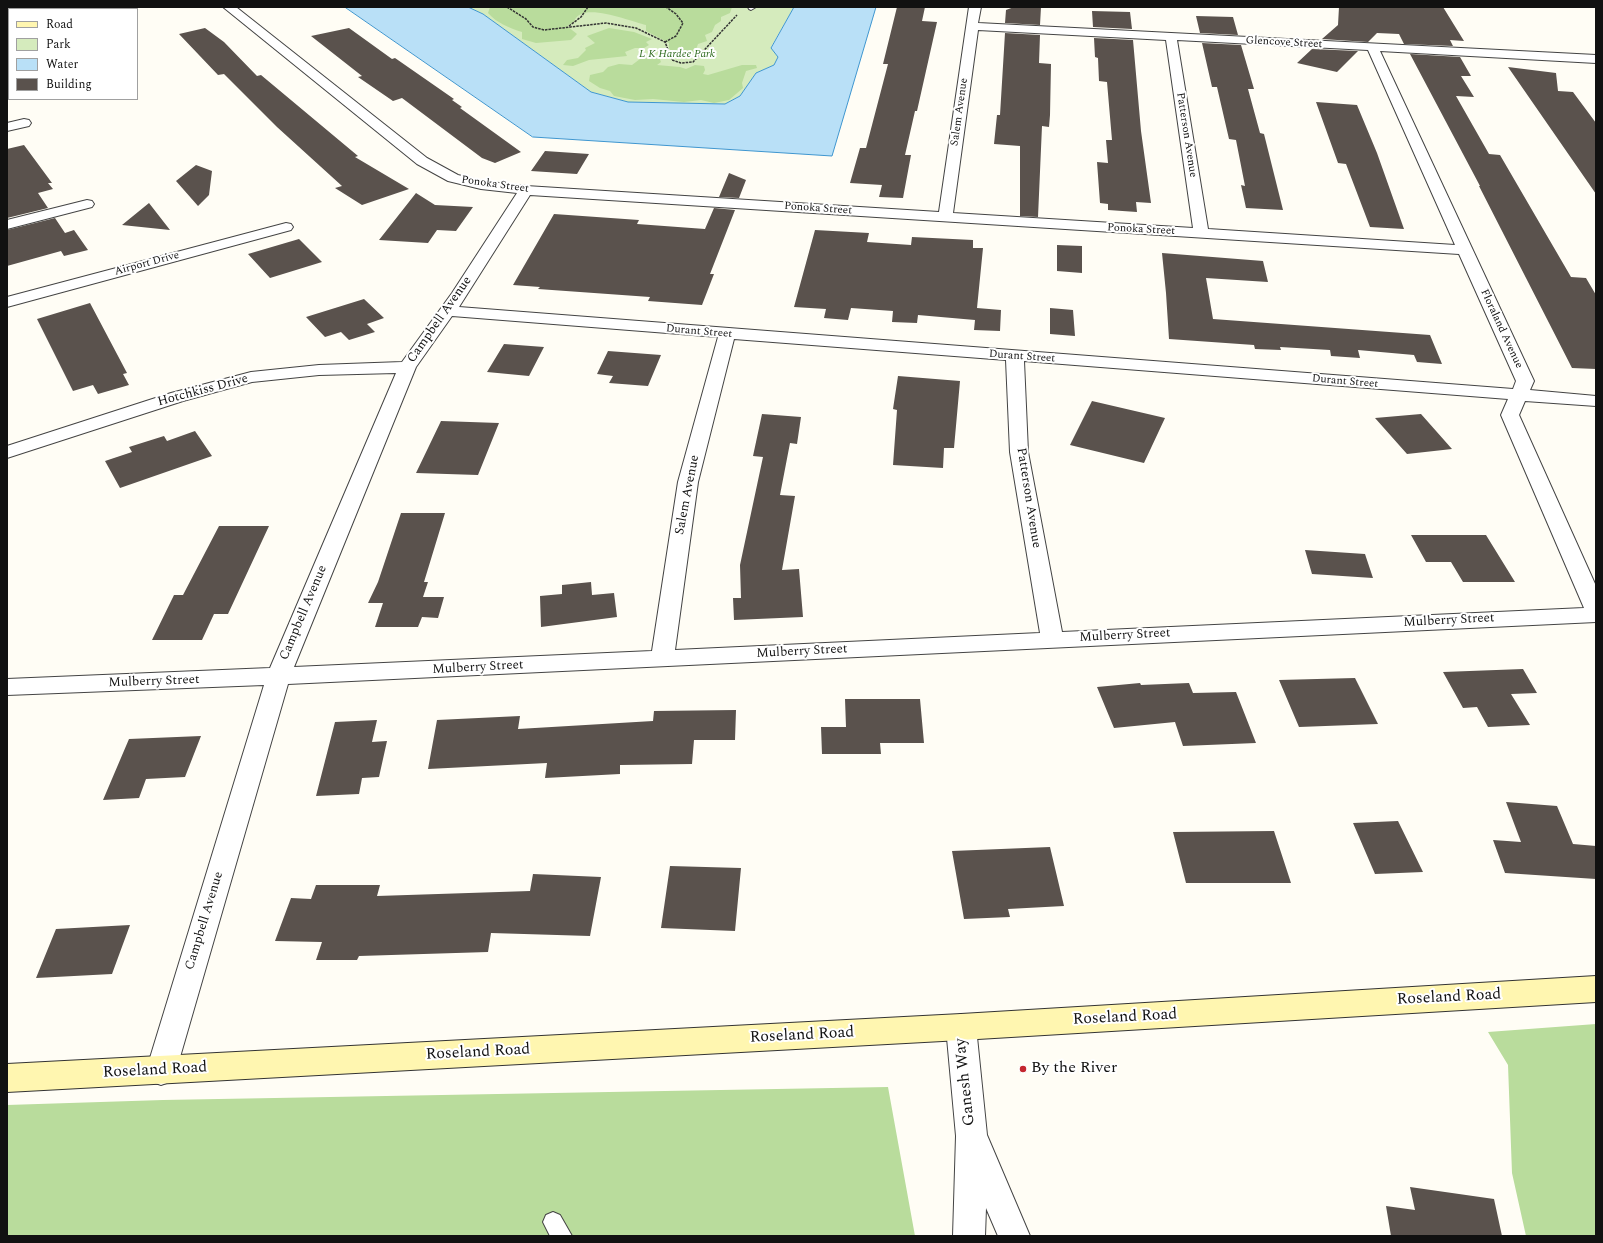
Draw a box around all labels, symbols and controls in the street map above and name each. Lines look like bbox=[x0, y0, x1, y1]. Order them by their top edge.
legend bbox=[8, 8, 138, 100]
text: Road bbox=[46, 15, 73, 34]
street label: Glencove Street bbox=[1245, 34, 1323, 52]
text: Park bbox=[46, 35, 71, 54]
park label: L K Hardee Park bbox=[639, 48, 715, 62]
text: Water bbox=[46, 55, 78, 74]
text: Building bbox=[46, 75, 92, 94]
street label: Salem Avenue bbox=[949, 77, 971, 147]
street label: Patterson Avenue bbox=[1173, 92, 1199, 178]
street label: Ponoka Street bbox=[460, 174, 530, 196]
street label: Ponoka Street bbox=[784, 200, 852, 218]
street label: Ponoka Street bbox=[1107, 222, 1175, 238]
street label: Airport Drive bbox=[113, 249, 181, 279]
street label: Campbell Avenue bbox=[404, 274, 476, 366]
street label: Floraland Avenue bbox=[1477, 287, 1525, 371]
street label: Durant Street bbox=[665, 323, 733, 341]
street label: Durant Street bbox=[988, 348, 1056, 366]
street label: Hotchkiss Drive bbox=[156, 371, 250, 411]
street label: Durant Street bbox=[1311, 373, 1379, 391]
street label: Patterson Avenue bbox=[1012, 447, 1044, 549]
street label: Salem Avenue bbox=[673, 454, 703, 536]
street label: Campbell Avenue bbox=[277, 563, 331, 663]
street label: Mulberry Street bbox=[1403, 611, 1495, 631]
street label: Mulberry Street bbox=[1079, 626, 1171, 646]
street label: Mulberry Street bbox=[756, 642, 848, 662]
street label: Mulberry Street bbox=[432, 658, 524, 678]
street label: Mulberry Street bbox=[108, 673, 200, 691]
street label: Campbell Avenue bbox=[183, 870, 227, 972]
street label: Roseland Road bbox=[1396, 986, 1502, 1010]
street label: Roseland Road bbox=[1072, 1006, 1178, 1030]
street label: Roseland Road bbox=[749, 1024, 855, 1048]
street label: Ganesh Way bbox=[952, 1037, 980, 1127]
street label: Roseland Road bbox=[425, 1041, 531, 1065]
street label: Roseland Road bbox=[102, 1059, 208, 1083]
place label: By the River bbox=[1031, 1059, 1117, 1079]
marker: By the River bbox=[1018, 1064, 1028, 1074]

